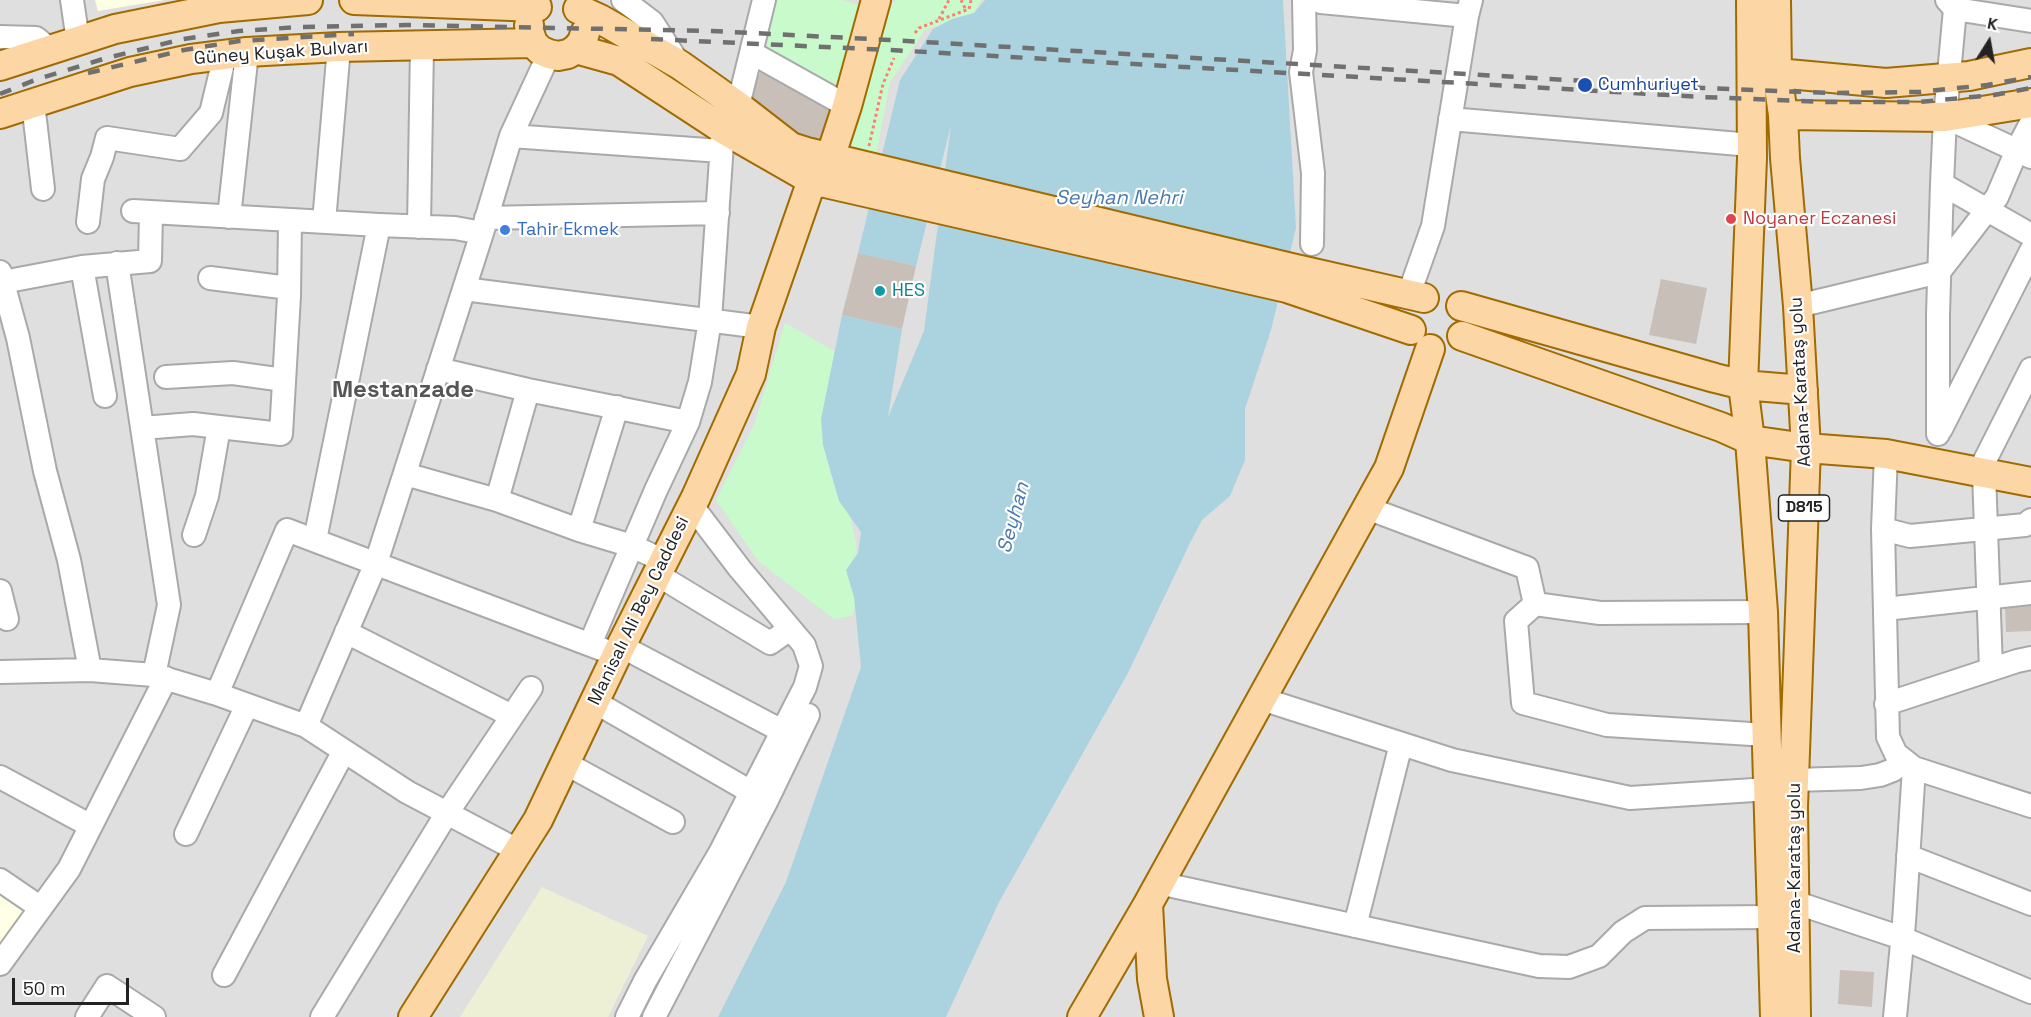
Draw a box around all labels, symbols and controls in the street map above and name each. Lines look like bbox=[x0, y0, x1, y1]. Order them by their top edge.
north arrow bbox=[1959, 12, 2019, 72]
text: K bbox=[1986, 13, 1999, 35]
street label: Güney Kuşak Bulvarı bbox=[193, 36, 369, 70]
place label: Cumhuriyet bbox=[1598, 74, 1699, 96]
marker: Cumhuriyet bbox=[1576, 76, 1594, 94]
water label: Seyhan Nehri bbox=[1055, 187, 1183, 211]
place label: Noyaner Eczanesi bbox=[1743, 208, 1896, 230]
marker: Noyaner Eczanesi bbox=[1724, 212, 1738, 226]
place label: Tahir Ekmek bbox=[517, 219, 619, 241]
marker: Tahir Ekmek bbox=[498, 223, 512, 237]
place label: HES bbox=[892, 280, 925, 302]
marker: HES bbox=[873, 284, 887, 298]
street label: Adana-Karataş yolu bbox=[1786, 296, 1816, 468]
district label: Mestanzade bbox=[332, 376, 474, 404]
water label: Seyhan bbox=[993, 480, 1035, 556]
road number: D815 bbox=[1778, 495, 1830, 521]
street label: Manisalı Ali Bey Caddesi bbox=[584, 513, 694, 709]
street label: Adana-Karataş yolu bbox=[1784, 783, 1806, 953]
scale bar bbox=[15, 966, 132, 1004]
text: 50 m bbox=[23, 977, 65, 1000]

